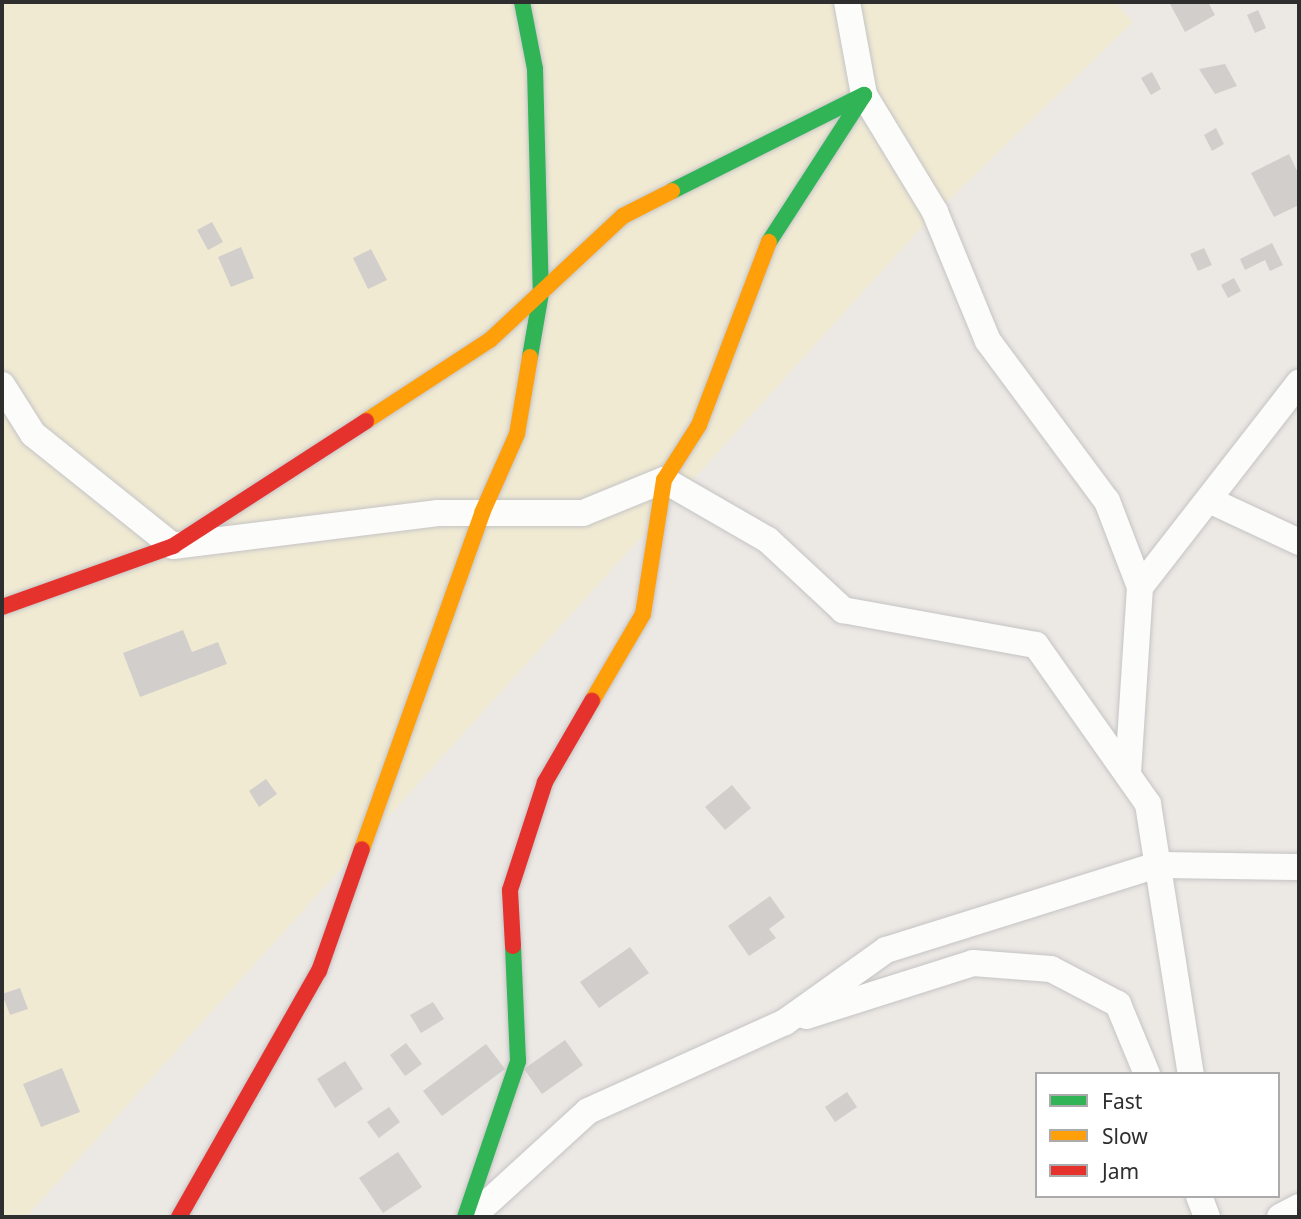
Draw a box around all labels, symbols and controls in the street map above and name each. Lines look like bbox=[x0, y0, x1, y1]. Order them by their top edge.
legend bbox=[1035, 1072, 1280, 1198]
text: Fast bbox=[1102, 1087, 1142, 1115]
text: Slow bbox=[1102, 1122, 1148, 1150]
text: Jam bbox=[1102, 1157, 1139, 1185]

